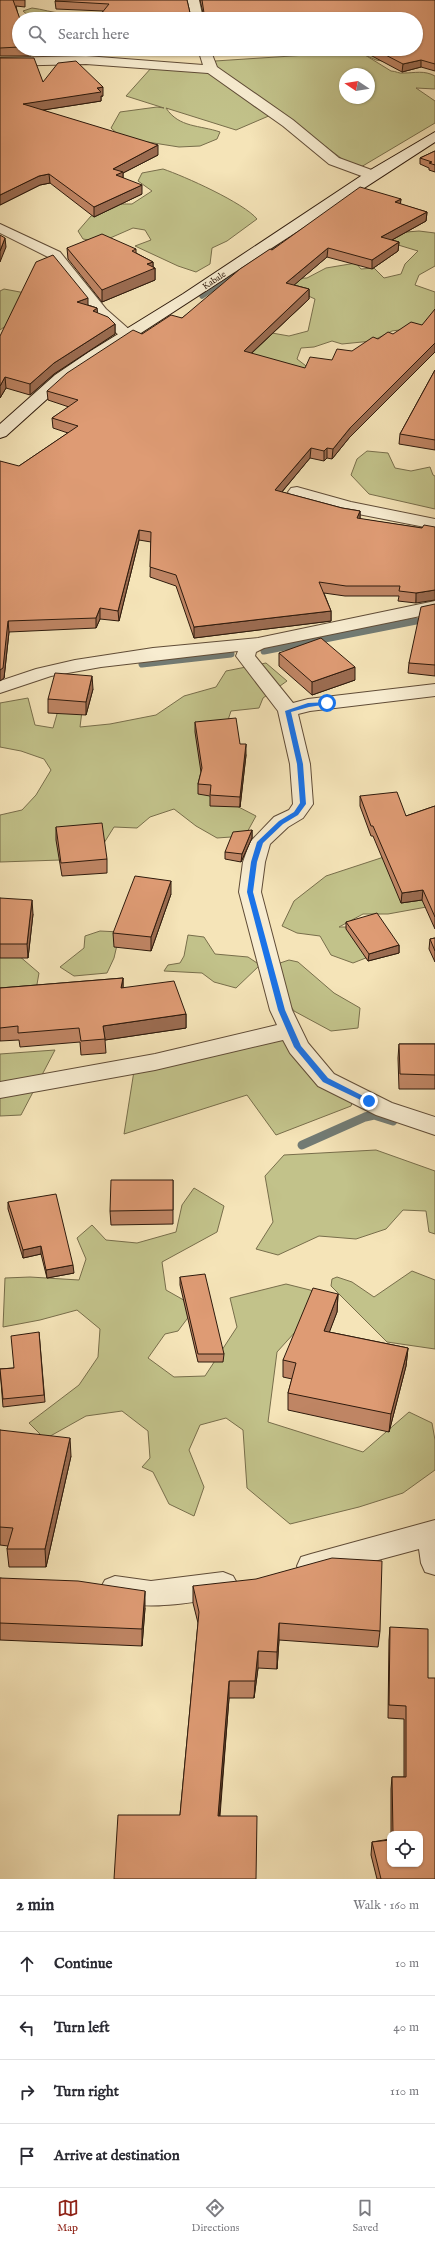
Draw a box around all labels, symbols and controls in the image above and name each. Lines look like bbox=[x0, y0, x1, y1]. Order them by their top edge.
search box bbox=[12, 12, 423, 56]
icon: search bbox=[26, 23, 48, 45]
text: Search here bbox=[58, 25, 129, 44]
north arrow bbox=[339, 68, 375, 104]
street label: Kabale bbox=[201, 269, 228, 292]
route start bbox=[318, 694, 336, 712]
route end bbox=[360, 1092, 378, 1110]
map controls bbox=[387, 1831, 423, 1867]
button: locate bbox=[387, 1831, 423, 1867]
text: 2 min bbox=[16, 1895, 54, 1916]
text: Walk · 160 m bbox=[353, 1897, 419, 1914]
icon: ahead bbox=[16, 1953, 38, 1975]
text: Continue bbox=[54, 1954, 112, 1973]
text: 10 m bbox=[395, 1955, 419, 1972]
icon: left bbox=[16, 2017, 38, 2039]
text: Turn left bbox=[54, 2018, 110, 2037]
text: 40 m bbox=[393, 2019, 419, 2036]
icon: right bbox=[16, 2081, 38, 2103]
text: Turn right bbox=[54, 2082, 119, 2101]
text: 110 m bbox=[390, 2083, 419, 2100]
icon: arrive bbox=[16, 2145, 38, 2167]
text: Arrive at destination bbox=[54, 2146, 180, 2165]
tab: Map bbox=[57, 2197, 79, 2235]
tab: Directions bbox=[192, 2197, 239, 2235]
tab: Saved bbox=[352, 2197, 378, 2235]

